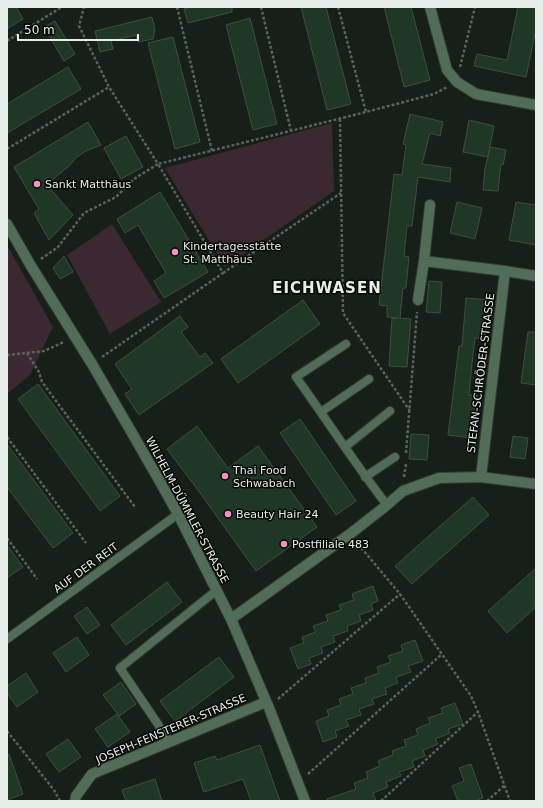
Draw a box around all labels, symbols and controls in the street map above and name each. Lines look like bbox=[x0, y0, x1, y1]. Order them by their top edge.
scale bar bbox=[18, 16, 138, 42]
text: 50 m bbox=[24, 23, 55, 37]
place label: Sankt Matthäus bbox=[45, 178, 131, 191]
marker: Sankt Matthäus bbox=[32, 179, 42, 189]
place label: Kindertagesstätte St. Matthäus bbox=[183, 240, 281, 266]
marker: Kindertagesstätte St. Matthäus bbox=[170, 247, 180, 257]
district label: EICHWASEN bbox=[272, 279, 382, 297]
street label: STEFAN-SCHRÖDER-STRASSE bbox=[465, 292, 497, 454]
street label: WILHELM-DÜMMLER-STRASSE bbox=[143, 434, 231, 586]
place label: Thai Food Schwabach bbox=[232, 464, 296, 490]
marker: Thai Food Schwabach bbox=[220, 471, 230, 481]
place label: Beauty Hair 24 bbox=[236, 508, 318, 521]
marker: Beauty Hair 24 bbox=[223, 509, 233, 519]
place label: Postfiliale 483 bbox=[292, 538, 369, 551]
marker: Postfiliale 483 bbox=[279, 539, 289, 549]
street label: AUF DER REIT bbox=[51, 540, 121, 596]
street label: JOSEPH-FENSTERER-STRASSE bbox=[93, 691, 248, 767]

